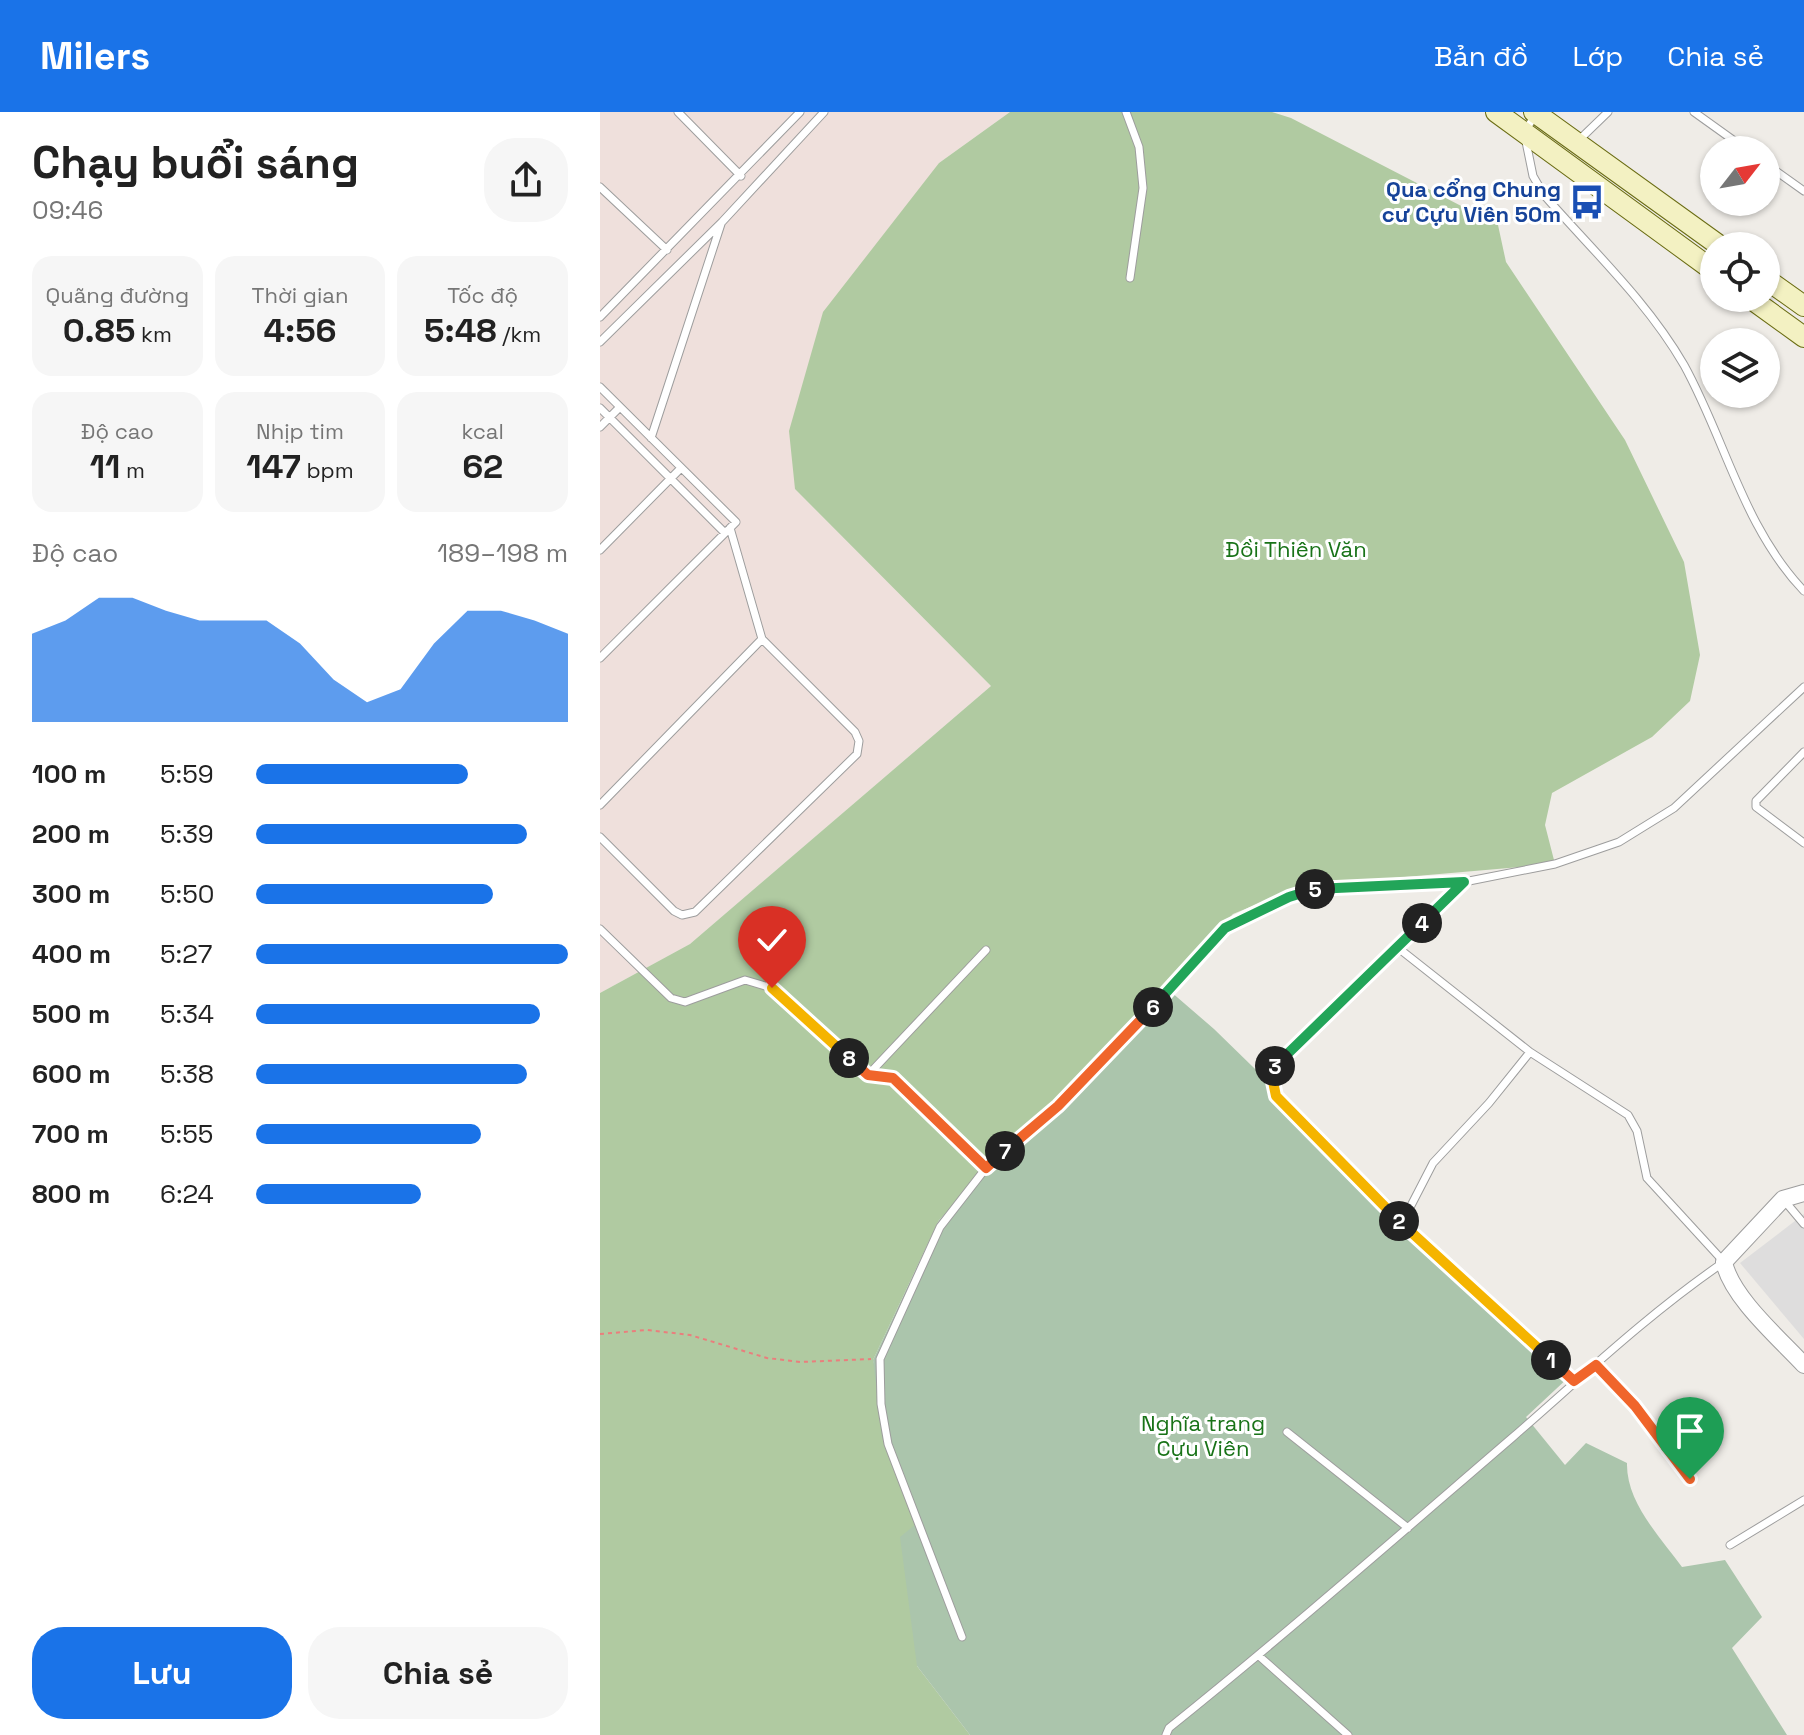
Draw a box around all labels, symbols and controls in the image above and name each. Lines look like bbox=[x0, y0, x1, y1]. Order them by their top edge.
text: Milers bbox=[40, 32, 150, 80]
text: Bản đồ bbox=[1434, 38, 1528, 74]
text: Lớp bbox=[1572, 38, 1623, 74]
text: Chia sẻ bbox=[1667, 38, 1764, 74]
text: Chạy buổi sáng bbox=[32, 135, 359, 191]
north arrow bbox=[1700, 136, 1780, 216]
map controls bbox=[1700, 136, 1780, 408]
button: share bbox=[484, 138, 568, 222]
place label: Qua cổng Chung cư Cựu Viên 50m bbox=[1382, 175, 1561, 228]
bus stop icon: Qua cổng Chung cư Cựu Viên 50m bbox=[1568, 183, 1606, 221]
text: 09:46 bbox=[32, 193, 103, 227]
button: locate bbox=[1700, 232, 1780, 312]
text: Quãng đường bbox=[45, 281, 189, 309]
text: Thời gian bbox=[251, 281, 349, 309]
text: Tốc độ bbox=[447, 281, 518, 309]
text: 0.85 bbox=[63, 309, 135, 352]
text: 4:56 bbox=[263, 309, 337, 352]
text: 5:48 bbox=[424, 309, 497, 352]
text: km bbox=[135, 320, 172, 348]
text: /km bbox=[497, 320, 541, 348]
button: layers bbox=[1700, 328, 1780, 408]
text: Độ cao bbox=[81, 417, 154, 445]
text: Nhịp tim bbox=[256, 417, 344, 445]
text: kcal bbox=[461, 417, 504, 445]
text: 11 bbox=[90, 445, 120, 488]
text: 147 bbox=[246, 445, 301, 488]
text: 62 bbox=[462, 445, 503, 488]
text: m bbox=[120, 456, 145, 484]
text: bpm bbox=[301, 456, 354, 484]
park label: Đồi Thiên Văn bbox=[1225, 535, 1367, 563]
text: Độ cao bbox=[32, 536, 118, 570]
text: 189–198 m bbox=[437, 536, 568, 570]
text: 100 m bbox=[32, 757, 106, 791]
text: 5:59 bbox=[160, 757, 214, 791]
text: 200 m bbox=[32, 817, 110, 851]
text: 5:39 bbox=[160, 817, 214, 851]
pin: 5 bbox=[1295, 869, 1335, 909]
text: 5 bbox=[1308, 875, 1322, 903]
text: 300 m bbox=[32, 877, 110, 911]
text: 5:50 bbox=[160, 877, 214, 911]
pin: 4 bbox=[1402, 903, 1442, 943]
pin bbox=[738, 906, 806, 988]
text: 4 bbox=[1415, 909, 1429, 937]
icon: check bbox=[750, 918, 794, 962]
text: 400 m bbox=[32, 937, 111, 971]
text: 5:27 bbox=[160, 937, 212, 971]
pin: 6 bbox=[1133, 987, 1173, 1027]
text: 6 bbox=[1146, 993, 1160, 1021]
text: 500 m bbox=[32, 997, 110, 1031]
text: 5:34 bbox=[160, 997, 214, 1031]
pin: 8 bbox=[829, 1038, 869, 1078]
text: 8 bbox=[842, 1044, 856, 1072]
pin: 3 bbox=[1255, 1046, 1295, 1086]
text: 3 bbox=[1268, 1052, 1282, 1080]
text: 600 m bbox=[32, 1057, 111, 1091]
text: 5:38 bbox=[160, 1057, 214, 1091]
text: 700 m bbox=[32, 1117, 109, 1151]
text: 5:55 bbox=[160, 1117, 213, 1151]
pin: 7 bbox=[985, 1131, 1025, 1171]
text: 7 bbox=[999, 1137, 1011, 1165]
text: 800 m bbox=[32, 1177, 110, 1211]
text: 6:24 bbox=[160, 1177, 214, 1211]
pin: 2 bbox=[1379, 1201, 1419, 1241]
text: 2 bbox=[1392, 1207, 1406, 1235]
pin: 1 bbox=[1531, 1340, 1571, 1380]
text: 1 bbox=[1546, 1346, 1556, 1374]
pin bbox=[1656, 1397, 1724, 1479]
park label: Nghĩa trang Cựu Viên bbox=[1141, 1409, 1265, 1462]
icon: arrive bbox=[1668, 1409, 1712, 1453]
button: Lưu bbox=[32, 1627, 292, 1719]
button: Chia sẻ bbox=[308, 1627, 568, 1719]

